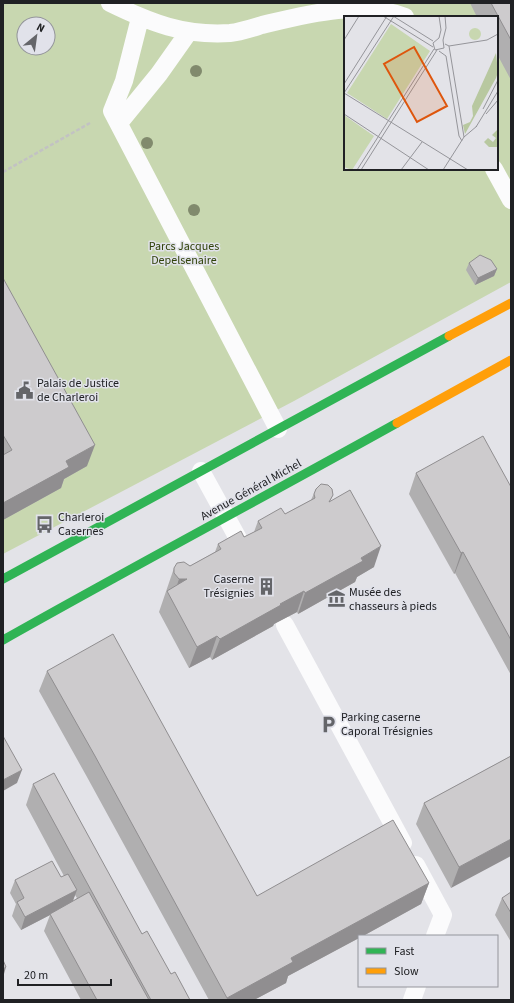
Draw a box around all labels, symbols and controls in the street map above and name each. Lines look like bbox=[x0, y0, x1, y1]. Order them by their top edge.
north arrow bbox=[16, 16, 56, 56]
inset map bbox=[344, 16, 498, 170]
text: N bbox=[34, 19, 47, 36]
park label: Parcs Jacques Depelsenaire bbox=[149, 238, 219, 269]
place label: Palais de Justice de Charleroi bbox=[37, 375, 119, 406]
public building icon: Palais de Justice de Charleroi bbox=[14, 380, 34, 400]
street label: Avenue Général Michel bbox=[197, 455, 305, 525]
place label: Charleroi Casernes bbox=[58, 509, 104, 540]
bus stop icon: Charleroi Casernes bbox=[35, 514, 55, 534]
place label: Caserne Trésignies bbox=[204, 571, 254, 602]
building icon: Caserne Trésignies bbox=[257, 576, 277, 596]
place label: Musée des chasseurs à pieds bbox=[349, 584, 437, 615]
museum icon: Musée des chasseurs à pieds bbox=[326, 589, 346, 609]
place label: Parking caserne Caporal Trésignies bbox=[341, 709, 433, 740]
parking icon: Parking caserne Caporal Trésignies bbox=[318, 714, 338, 734]
legend bbox=[358, 935, 498, 987]
text: Fast bbox=[394, 943, 414, 960]
scale bar bbox=[18, 961, 111, 987]
text: Slow bbox=[394, 963, 419, 980]
text: 20 m bbox=[24, 967, 48, 984]

